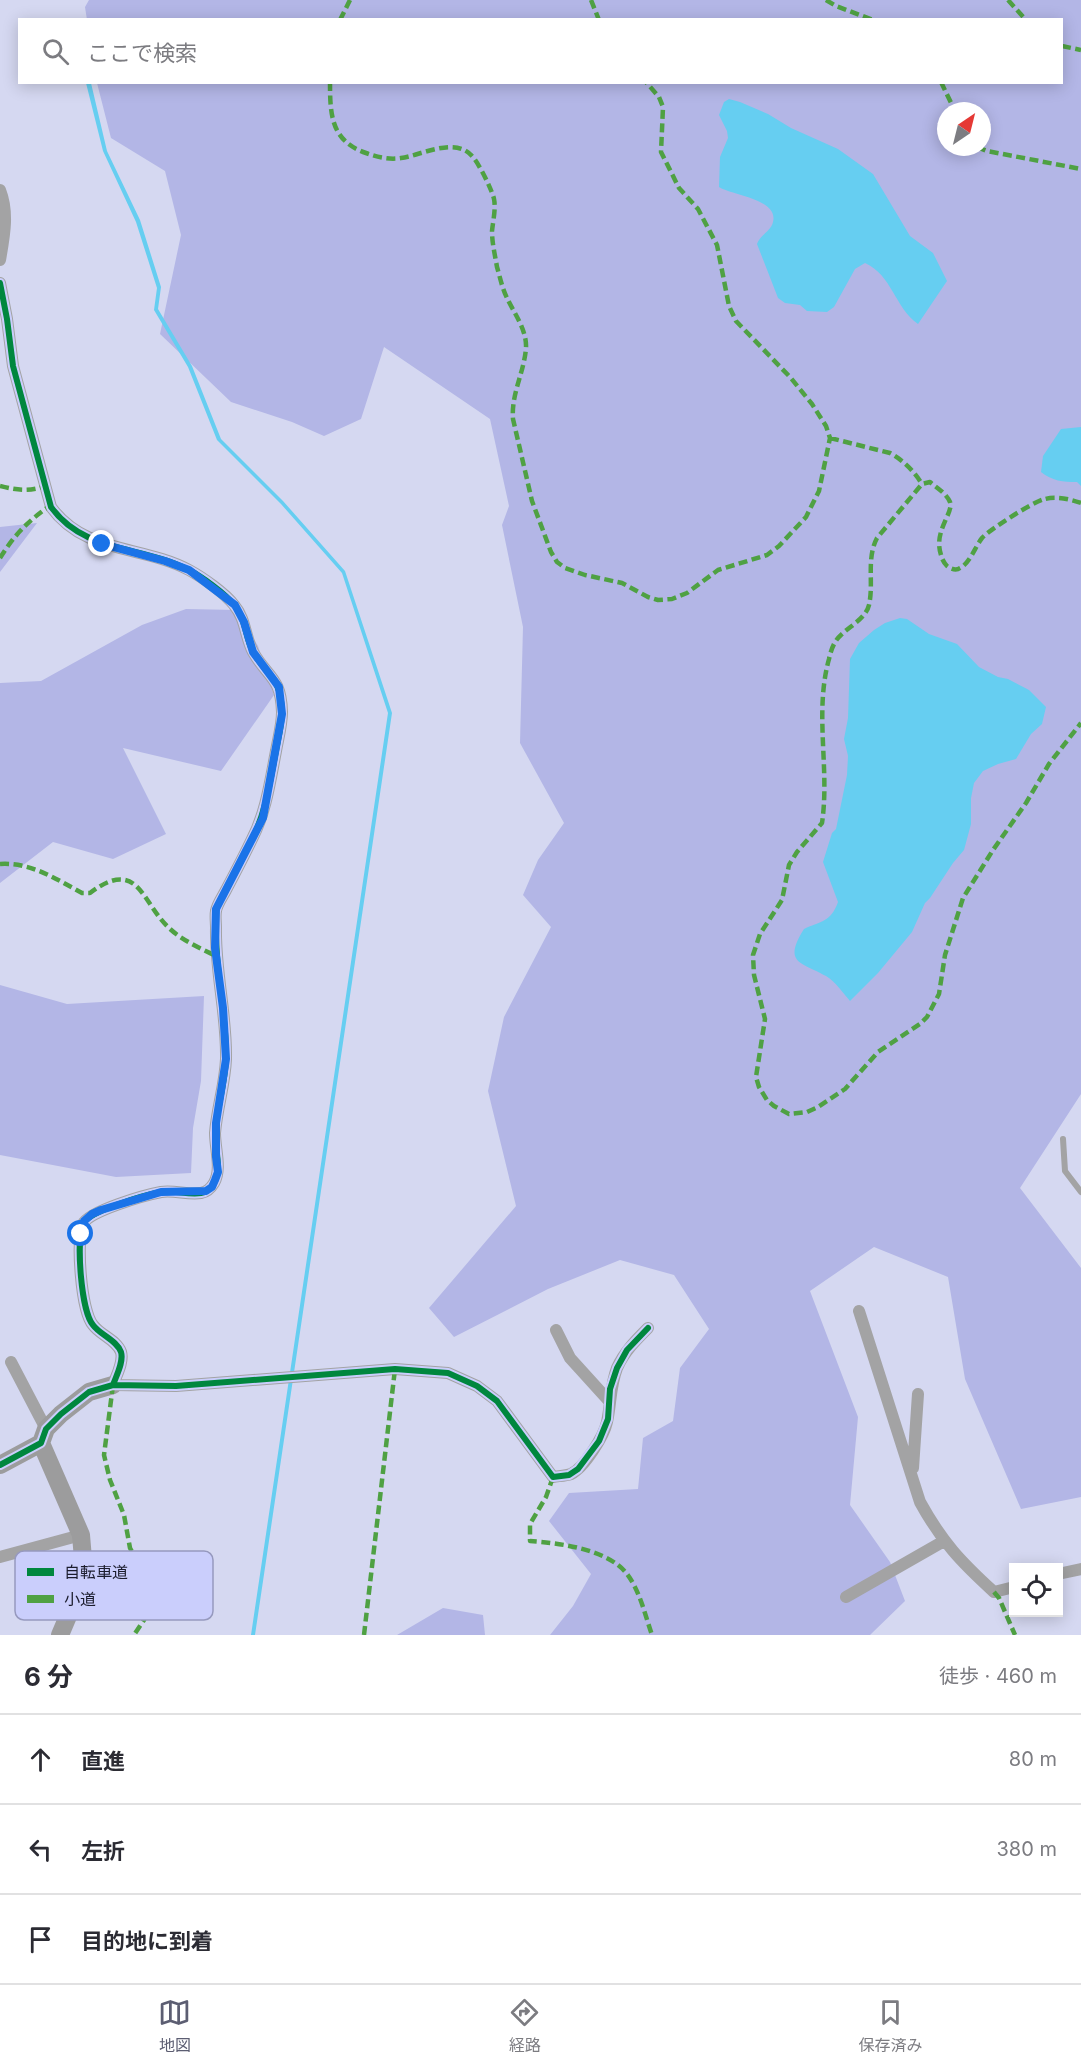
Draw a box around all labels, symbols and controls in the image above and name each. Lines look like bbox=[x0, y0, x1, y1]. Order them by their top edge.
search box bbox=[18, 18, 1063, 84]
icon: search bbox=[39, 35, 72, 68]
text: ここで検索 bbox=[87, 40, 197, 66]
north arrow bbox=[937, 102, 991, 156]
route end bbox=[88, 530, 114, 556]
route start bbox=[67, 1220, 93, 1246]
legend bbox=[15, 1551, 213, 1620]
text: 自転車道 bbox=[64, 1562, 128, 1582]
map controls bbox=[1009, 1563, 1063, 1617]
button: locate bbox=[1009, 1563, 1063, 1617]
text: 小道 bbox=[64, 1589, 96, 1609]
text: 6 分 bbox=[24, 1661, 73, 1692]
text: 徒歩 · 460 m bbox=[939, 1664, 1057, 1688]
icon: ahead bbox=[24, 1743, 57, 1776]
text: 80 m bbox=[1009, 1747, 1057, 1771]
text: 直進 bbox=[81, 1748, 125, 1774]
icon: left bbox=[24, 1833, 57, 1866]
text: 380 m bbox=[997, 1837, 1057, 1861]
text: 左折 bbox=[81, 1838, 125, 1864]
icon: arrive bbox=[24, 1923, 57, 1956]
text: 目的地に到着 bbox=[81, 1928, 213, 1954]
tab: 地図 bbox=[158, 1996, 191, 2056]
tab: 経路 bbox=[508, 1996, 541, 2056]
tab: 保存済み bbox=[858, 1996, 922, 2056]

